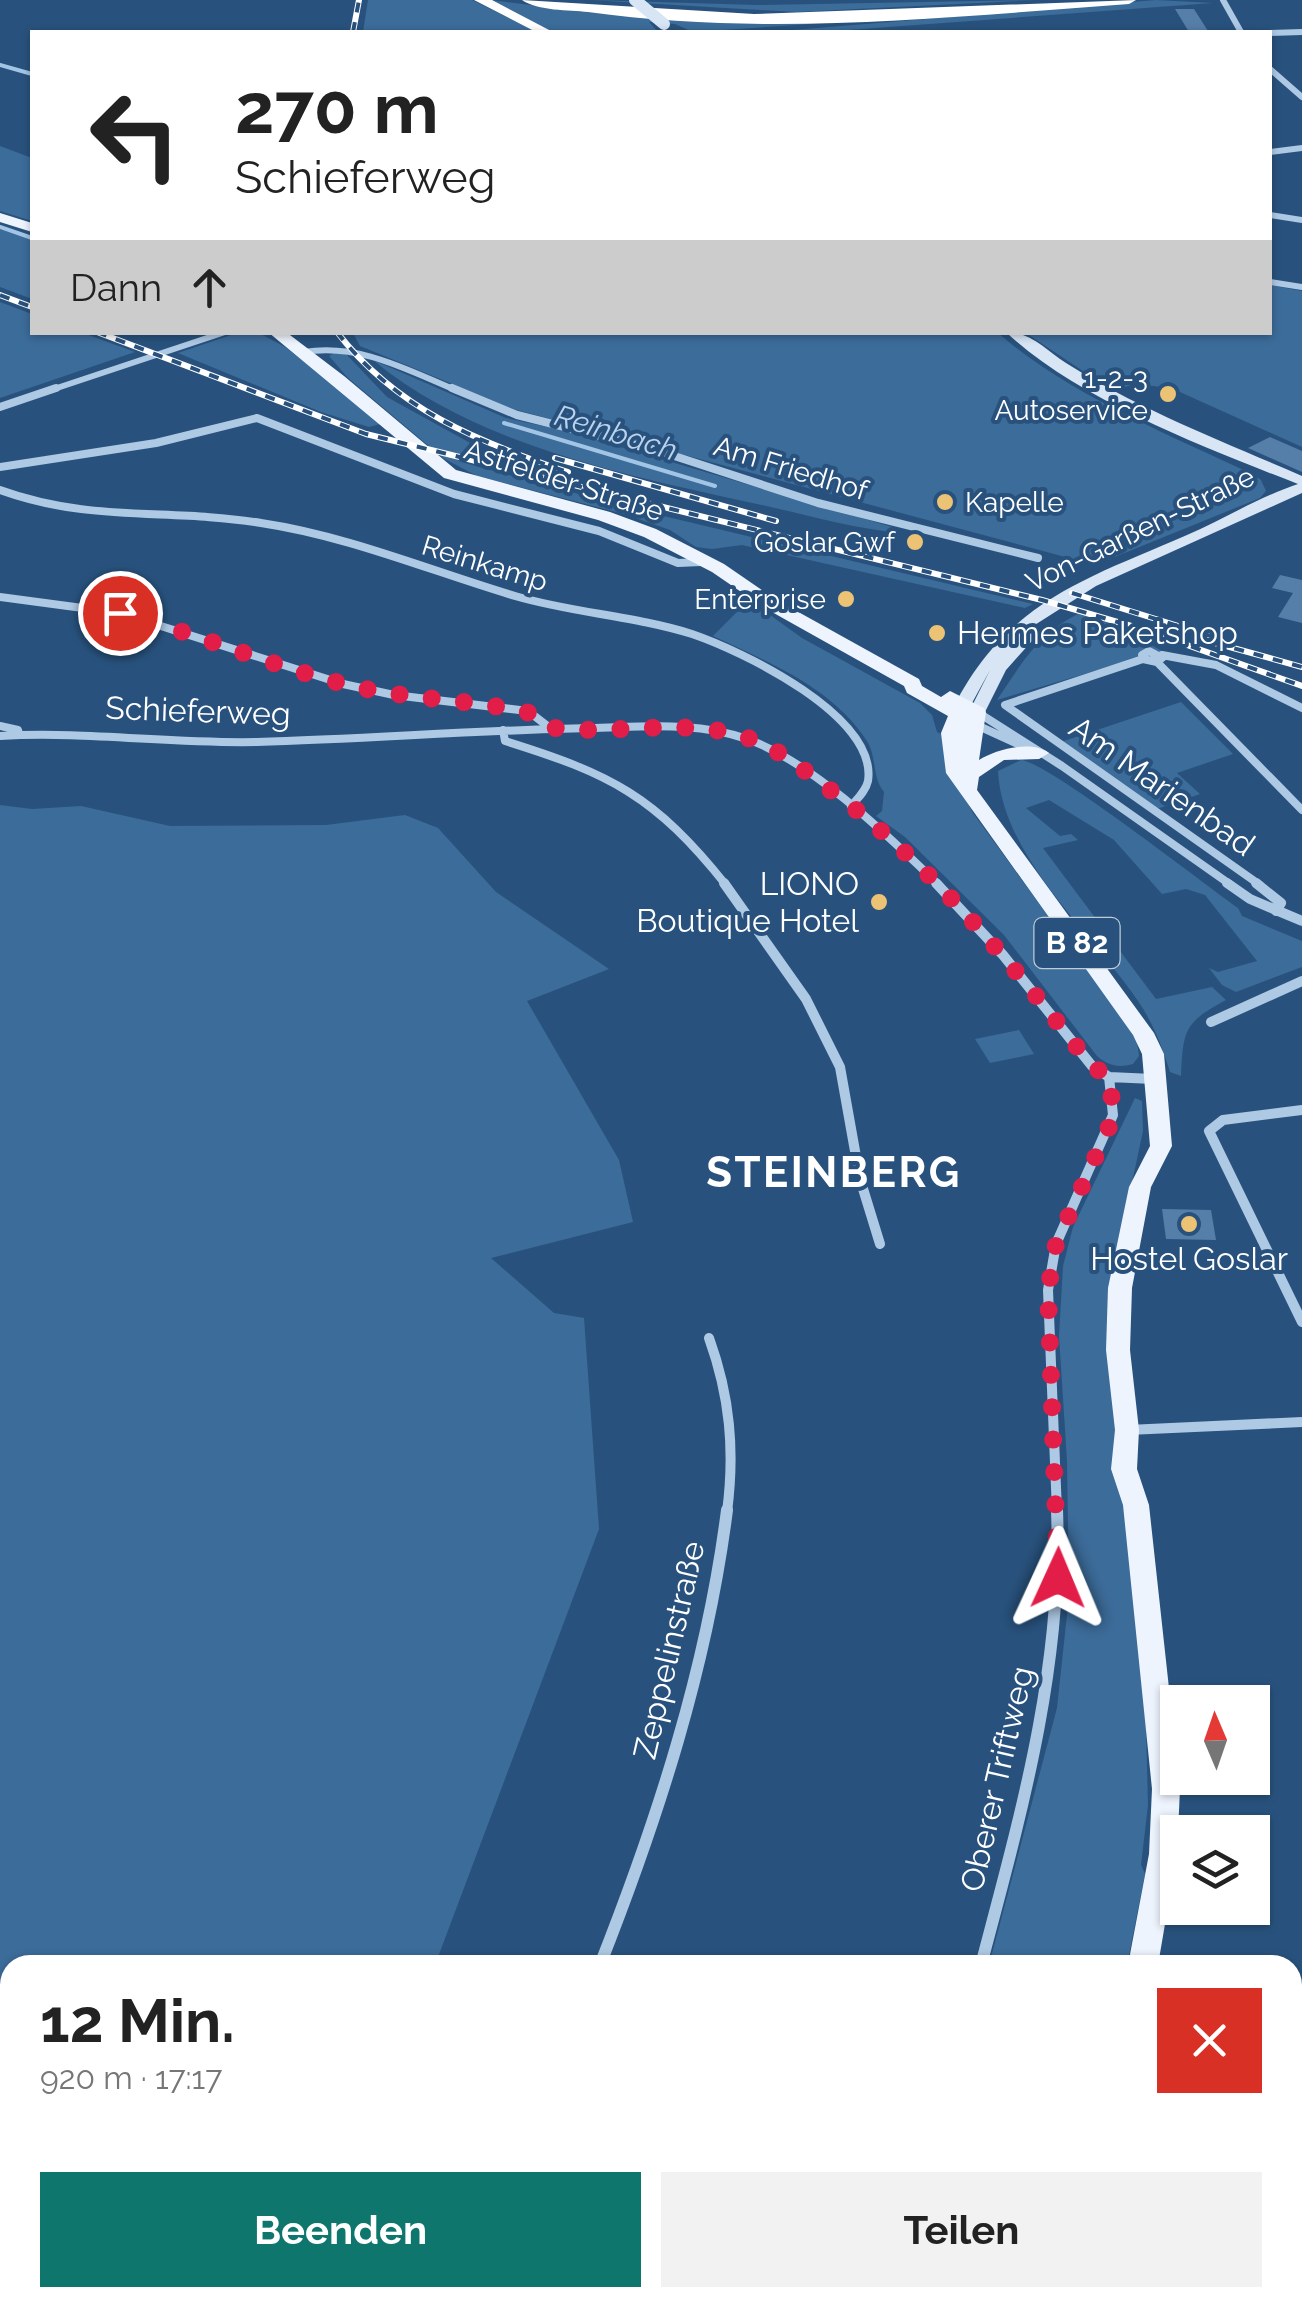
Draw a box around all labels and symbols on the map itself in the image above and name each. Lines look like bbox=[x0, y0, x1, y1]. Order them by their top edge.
place label: 1-2-3 Autoservice bbox=[994, 362, 1148, 427]
marker: 1-2-3 Autoservice bbox=[1157, 383, 1179, 405]
water label: Reinbach bbox=[551, 397, 681, 468]
street label: Am Friedhof bbox=[710, 429, 873, 508]
street label: Astfelder Straße bbox=[460, 433, 668, 528]
street label: Von-Garßen-Straße bbox=[1021, 460, 1260, 599]
place label: Kapelle bbox=[965, 486, 1064, 519]
marker: Kapelle bbox=[934, 491, 956, 513]
place label: Goslar Gwf bbox=[754, 526, 897, 559]
street label: Reinkamp bbox=[418, 529, 552, 598]
marker: Goslar Gwf bbox=[904, 531, 926, 553]
pin bbox=[78, 571, 163, 656]
place label: Enterprise bbox=[694, 583, 826, 616]
marker: Enterprise bbox=[835, 588, 857, 610]
place label: Hermes Paketshop bbox=[957, 614, 1238, 651]
marker: Hermes Paketshop bbox=[926, 622, 948, 644]
street label: Schieferweg bbox=[105, 689, 291, 732]
street label: Am Marienbad bbox=[1063, 708, 1262, 863]
place label: LIONO Boutique Hotel bbox=[636, 865, 859, 939]
marker: LIONO Boutique Hotel bbox=[868, 891, 890, 913]
road number: B 82 bbox=[1034, 918, 1120, 968]
district label: STEINBERG bbox=[706, 1148, 962, 1197]
marker: Hostel Goslar bbox=[1178, 1213, 1200, 1235]
place label: Hostel Goslar bbox=[1090, 1240, 1288, 1277]
position arrow bbox=[1006, 1526, 1110, 1630]
street label: Zeppelinstraße bbox=[625, 1537, 712, 1762]
street label: Oberer Triftweg bbox=[953, 1663, 1040, 1895]
north arrow bbox=[1160, 1685, 1270, 1795]

